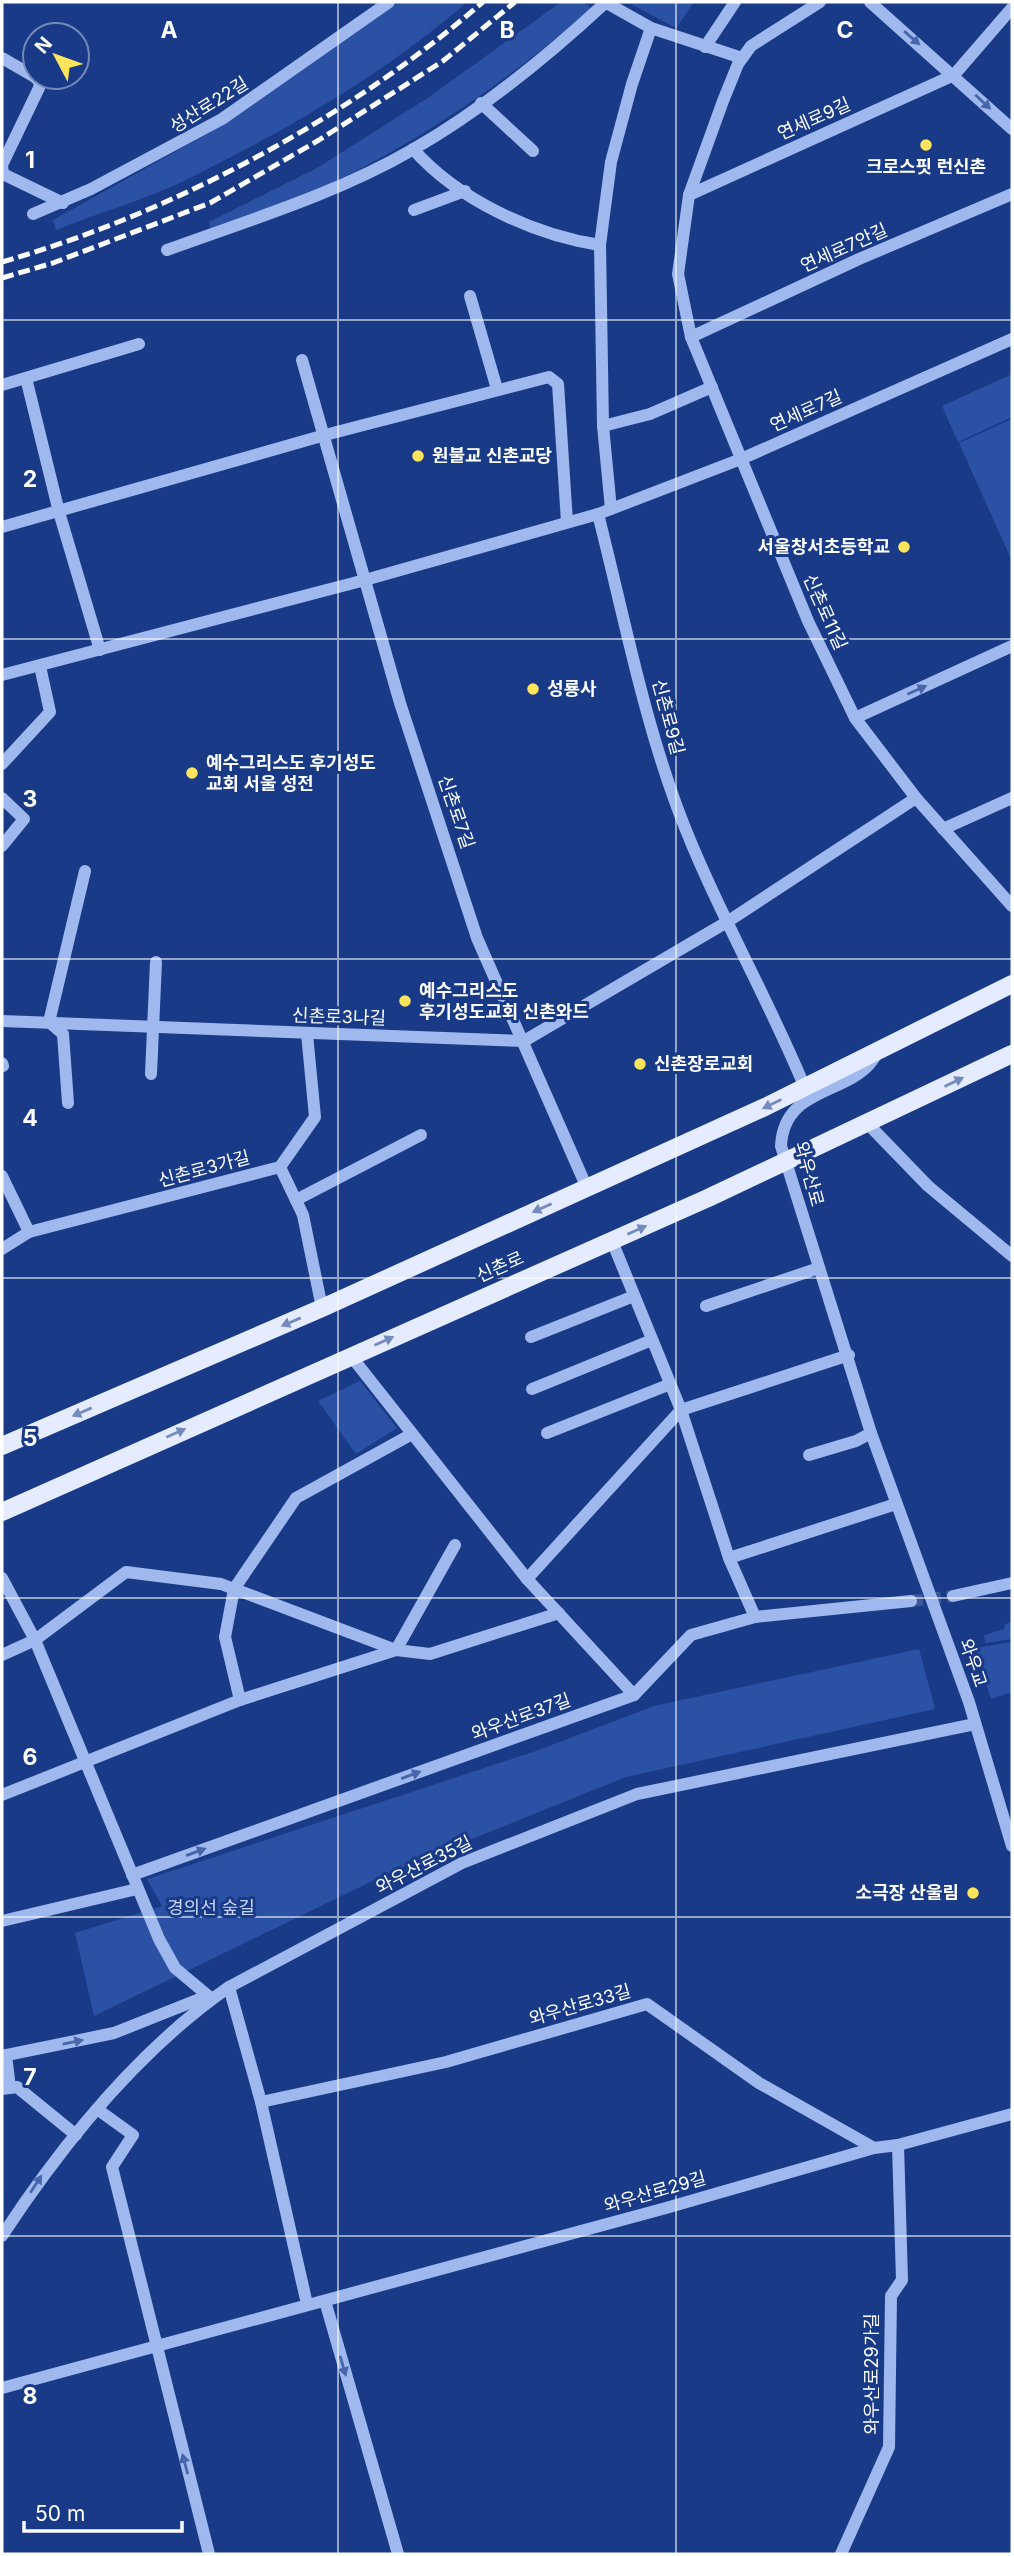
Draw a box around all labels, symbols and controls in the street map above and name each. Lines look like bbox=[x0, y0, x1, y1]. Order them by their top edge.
text: A bbox=[160, 16, 178, 44]
text: B bbox=[499, 16, 515, 44]
text: C bbox=[836, 16, 854, 44]
north arrow bbox=[21, 21, 91, 91]
one-way arrow bbox=[903, 30, 921, 46]
text: N bbox=[30, 32, 57, 58]
street label: 성산로22길 bbox=[166, 72, 252, 137]
street label: 연세로9길 bbox=[774, 93, 853, 144]
one-way arrow bbox=[974, 94, 992, 110]
marker: 크로스핏 런신촌 bbox=[918, 137, 934, 153]
text: 1 bbox=[25, 146, 35, 174]
place label: 크로스핏 런신촌 bbox=[866, 156, 986, 177]
street label: 연세로7안길 bbox=[797, 219, 891, 276]
street label: 연세로7길 bbox=[767, 385, 845, 436]
place label: 원불교 신촌교당 bbox=[432, 445, 552, 466]
marker: 원불교 신촌교당 bbox=[410, 448, 426, 464]
text: 2 bbox=[23, 465, 37, 493]
place label: 서울창서초등학교 bbox=[758, 536, 890, 557]
marker: 서울창서초등학교 bbox=[896, 539, 912, 555]
street label: 신촌로11길 bbox=[799, 571, 851, 653]
street label: 신촌로9길 bbox=[648, 677, 689, 757]
place label: 성룡사 bbox=[547, 678, 597, 699]
marker: 성룡사 bbox=[525, 681, 541, 697]
one-way arrow bbox=[907, 684, 927, 696]
place label: 예수그리스도 후기성도 교회 서울 성전 bbox=[206, 752, 376, 794]
marker: 예수그리스도 후기성도 교회 서울 성전 bbox=[184, 765, 200, 781]
street label: 신촌로7길 bbox=[434, 772, 479, 851]
text: 3 bbox=[23, 785, 37, 813]
place label: 예수그리스도 후기성도교회 신촌와드 bbox=[419, 980, 589, 1022]
marker: 예수그리스도 후기성도교회 신촌와드 bbox=[397, 993, 413, 1009]
street label: 신촌로3나길 bbox=[292, 1004, 386, 1029]
place label: 신촌장로교회 bbox=[654, 1053, 753, 1074]
marker: 신촌장로교회 bbox=[632, 1056, 648, 1072]
one-way arrow bbox=[944, 1076, 964, 1088]
one-way arrow bbox=[762, 1098, 782, 1110]
text: 4 bbox=[22, 1104, 38, 1132]
street label: 와우산로 bbox=[791, 1139, 828, 1209]
street label: 신촌로3가길 bbox=[156, 1146, 252, 1191]
one-way arrow bbox=[532, 1203, 553, 1214]
one-way arrow bbox=[627, 1224, 647, 1236]
street label: 신촌로 bbox=[473, 1247, 527, 1286]
one-way arrow bbox=[280, 1317, 301, 1328]
one-way arrow bbox=[373, 1335, 394, 1346]
one-way arrow bbox=[71, 1407, 92, 1418]
text: 5 bbox=[23, 1424, 37, 1452]
one-way arrow bbox=[165, 1427, 186, 1438]
street label: 와우교 bbox=[955, 1636, 991, 1690]
street label: 와우산로37길 bbox=[468, 1689, 573, 1744]
text: 6 bbox=[23, 1743, 37, 1771]
one-way arrow bbox=[400, 1769, 421, 1780]
street label: 와우산로35길 bbox=[372, 1831, 475, 1898]
one-way arrow bbox=[186, 1846, 207, 1857]
place label: 소극장 산울림 bbox=[855, 1882, 959, 1903]
marker: 소극장 산울림 bbox=[965, 1885, 981, 1901]
park label: 경의선 숲길 bbox=[167, 1897, 255, 1918]
street label: 와우산로33길 bbox=[526, 1980, 633, 2029]
one-way arrow bbox=[62, 2036, 84, 2047]
text: 7 bbox=[23, 2063, 37, 2091]
street label: 와우산로29길 bbox=[602, 2167, 708, 2216]
one-way arrow bbox=[29, 2175, 43, 2193]
street label: 와우산로29가길 bbox=[861, 2313, 882, 2435]
one-way arrow bbox=[339, 2356, 349, 2377]
text: 8 bbox=[23, 2382, 37, 2410]
one-way arrow bbox=[180, 2454, 190, 2475]
scale bar bbox=[24, 2490, 182, 2534]
text: 50 m bbox=[35, 2501, 85, 2526]

